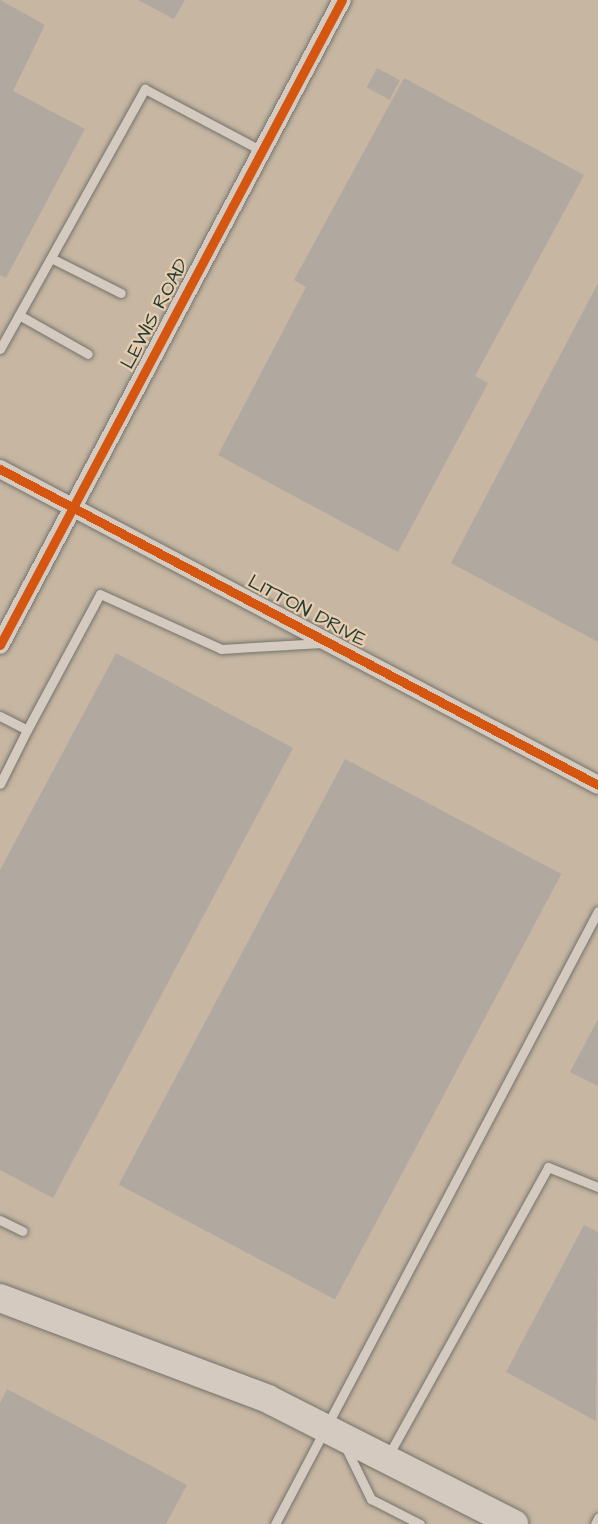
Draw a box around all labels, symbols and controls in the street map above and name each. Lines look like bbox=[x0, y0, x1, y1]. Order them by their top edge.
street label: LEWIS ROAD bbox=[116, 255, 194, 373]
street label: LITTON DRIVE bbox=[244, 570, 370, 652]

